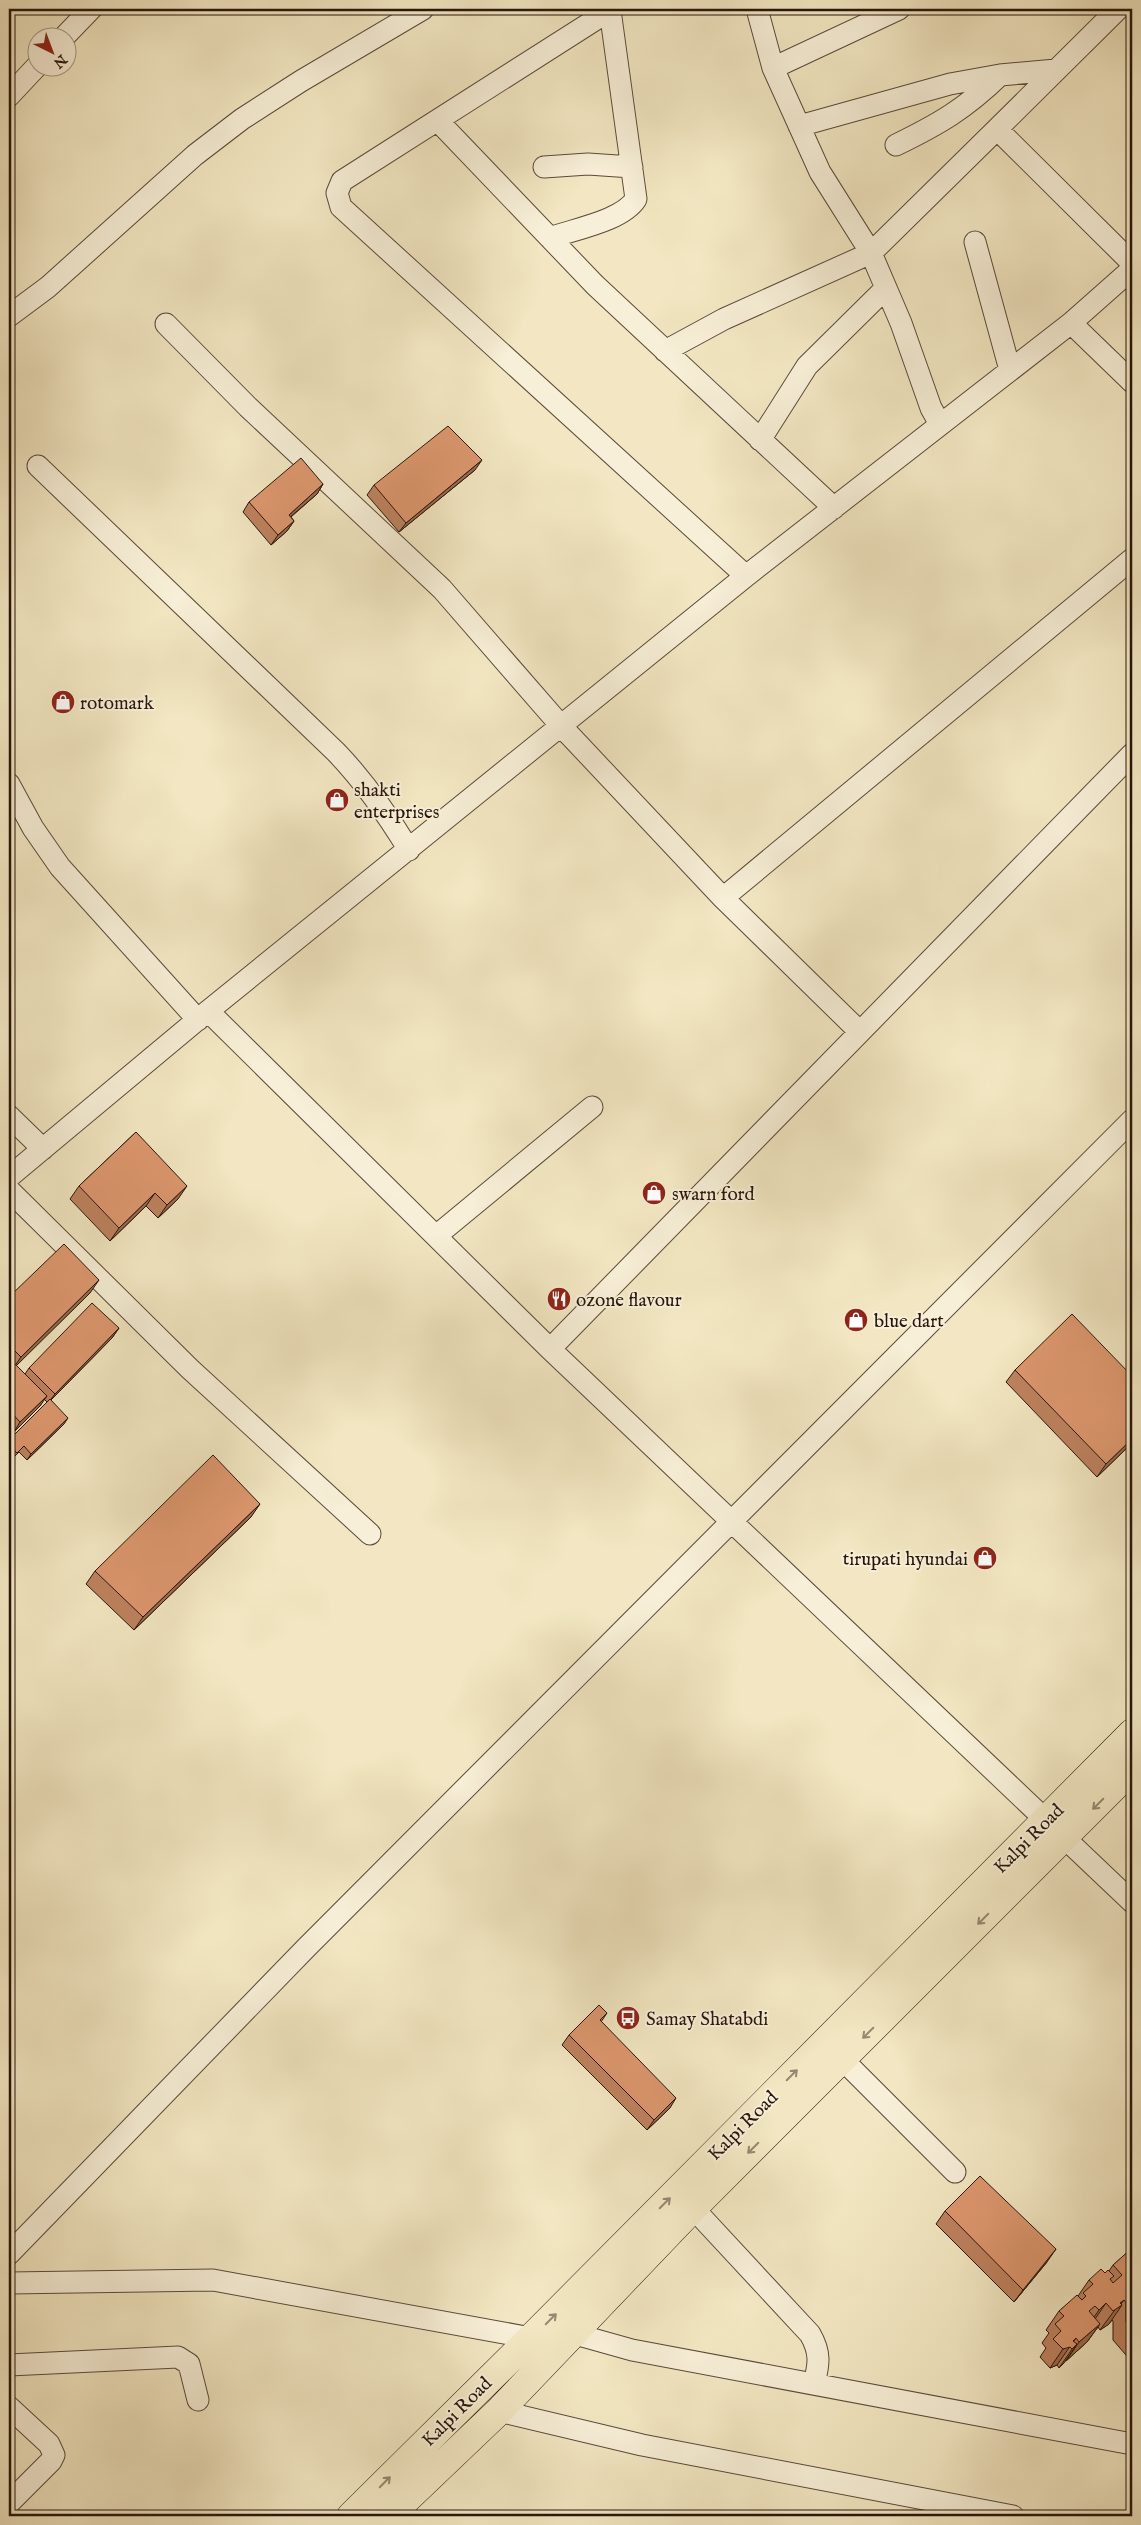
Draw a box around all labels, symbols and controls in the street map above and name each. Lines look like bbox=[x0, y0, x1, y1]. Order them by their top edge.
north arrow bbox=[28, 28, 78, 78]
text: N bbox=[50, 50, 71, 72]
shop icon: rotomark bbox=[50, 689, 76, 715]
place label: rotomark bbox=[80, 692, 155, 716]
place label: shakti enterprises bbox=[354, 779, 439, 825]
shop icon: shakti enterprises bbox=[324, 787, 350, 813]
shop icon: swarn ford bbox=[641, 1180, 667, 1206]
place label: swarn ford bbox=[672, 1183, 756, 1207]
restaurant icon: ozone flavour bbox=[546, 1286, 572, 1312]
place label: ozone flavour bbox=[576, 1289, 682, 1313]
shop icon: blue dart bbox=[843, 1307, 869, 1333]
place label: blue dart bbox=[874, 1310, 944, 1334]
shop icon: tirupati hyundai bbox=[972, 1545, 998, 1571]
place label: tirupati hyundai bbox=[843, 1548, 968, 1572]
one-way arrow bbox=[1092, 1797, 1104, 1810]
street label: Kalpi Road bbox=[989, 1799, 1070, 1880]
one-way arrow bbox=[977, 1912, 989, 1925]
bus stop icon: Samay Shatabdi bbox=[615, 2005, 641, 2031]
place label: Samay Shatabdi bbox=[646, 2008, 768, 2032]
one-way arrow bbox=[862, 2027, 874, 2039]
one-way arrow bbox=[786, 2069, 798, 2082]
street label: Kalpi Road bbox=[703, 2086, 784, 2167]
one-way arrow bbox=[747, 2142, 759, 2154]
one-way arrow bbox=[659, 2197, 671, 2209]
one-way arrow bbox=[544, 2313, 556, 2325]
street label: Kalpi Road bbox=[417, 2372, 498, 2453]
one-way arrow bbox=[379, 2475, 391, 2488]

